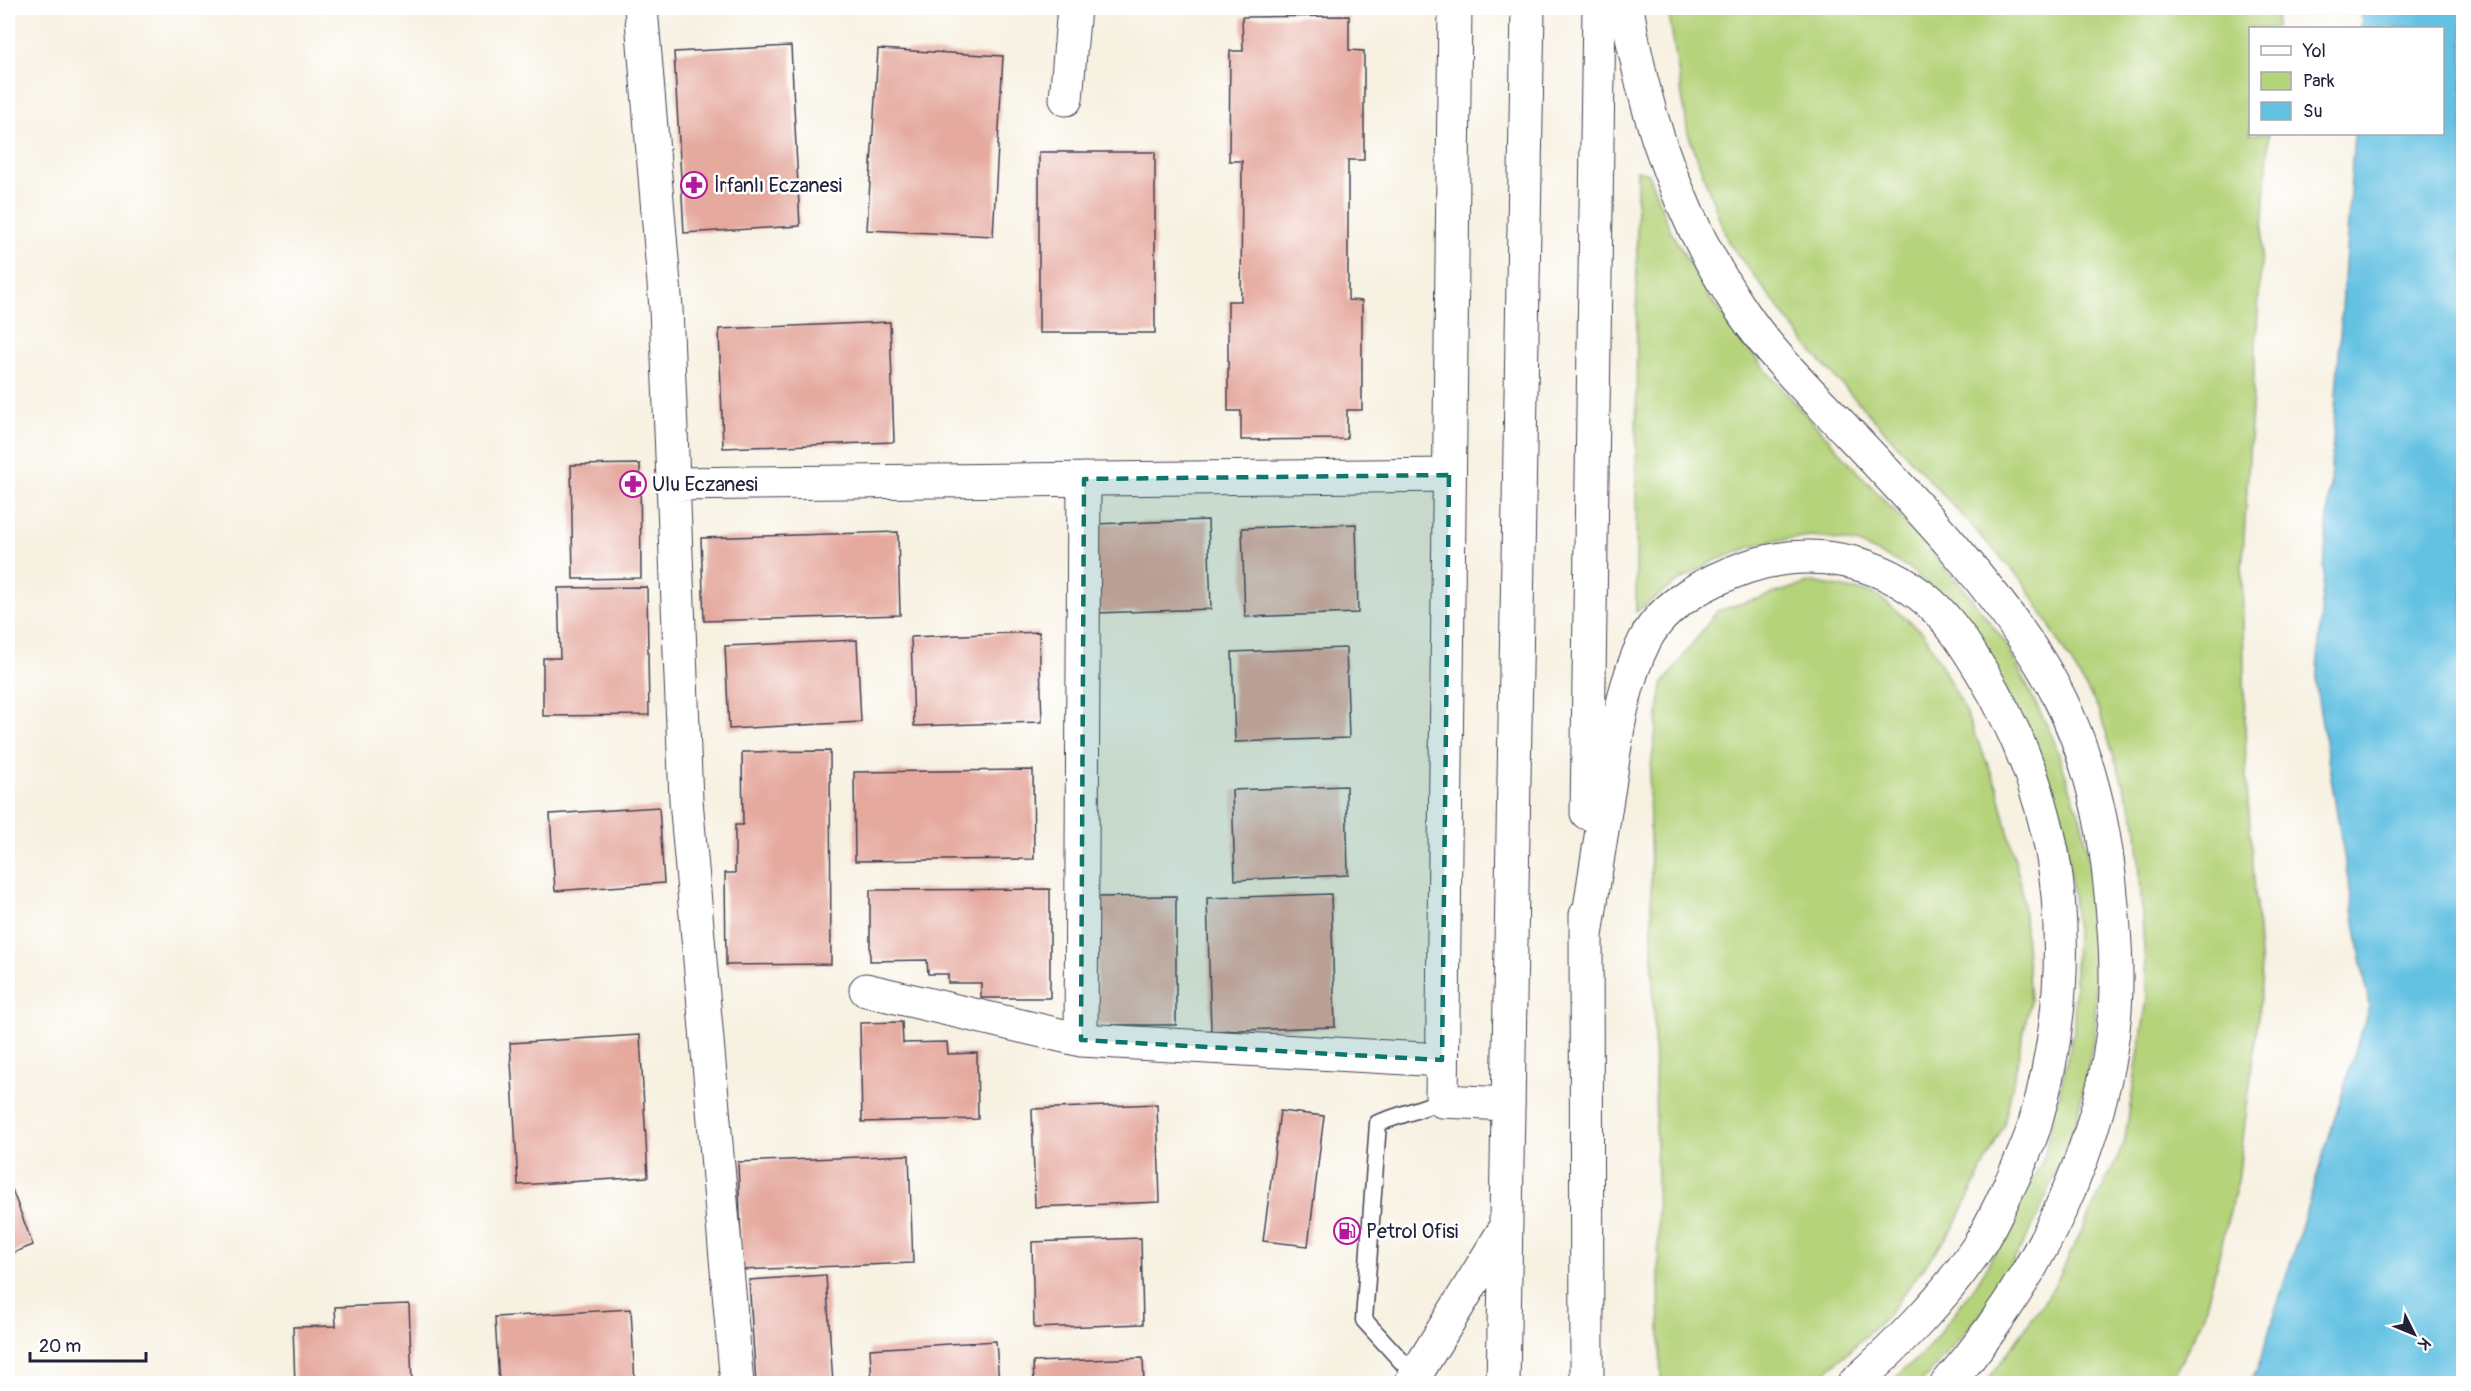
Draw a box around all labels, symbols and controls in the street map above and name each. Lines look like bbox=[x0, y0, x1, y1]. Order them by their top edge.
legend bbox=[2249, 27, 2444, 135]
text: Yol bbox=[2302, 40, 2326, 63]
text: Park bbox=[2303, 70, 2335, 93]
text: Su bbox=[2303, 100, 2323, 123]
pharmacy icon: İrfanlı Eczanesi bbox=[679, 170, 709, 200]
place label: İrfanlı Eczanesi bbox=[714, 173, 842, 198]
pharmacy icon: Ulu Eczanesi bbox=[618, 469, 648, 499]
place label: Ulu Eczanesi bbox=[652, 472, 758, 497]
fuel station icon: Petrol Ofisi bbox=[1332, 1216, 1362, 1246]
place label: Petrol Ofisi bbox=[1366, 1219, 1458, 1244]
north arrow bbox=[2384, 1304, 2444, 1364]
scale bar bbox=[30, 1325, 146, 1363]
text: K bbox=[2413, 1333, 2435, 1354]
text: 20 m bbox=[39, 1335, 81, 1358]

